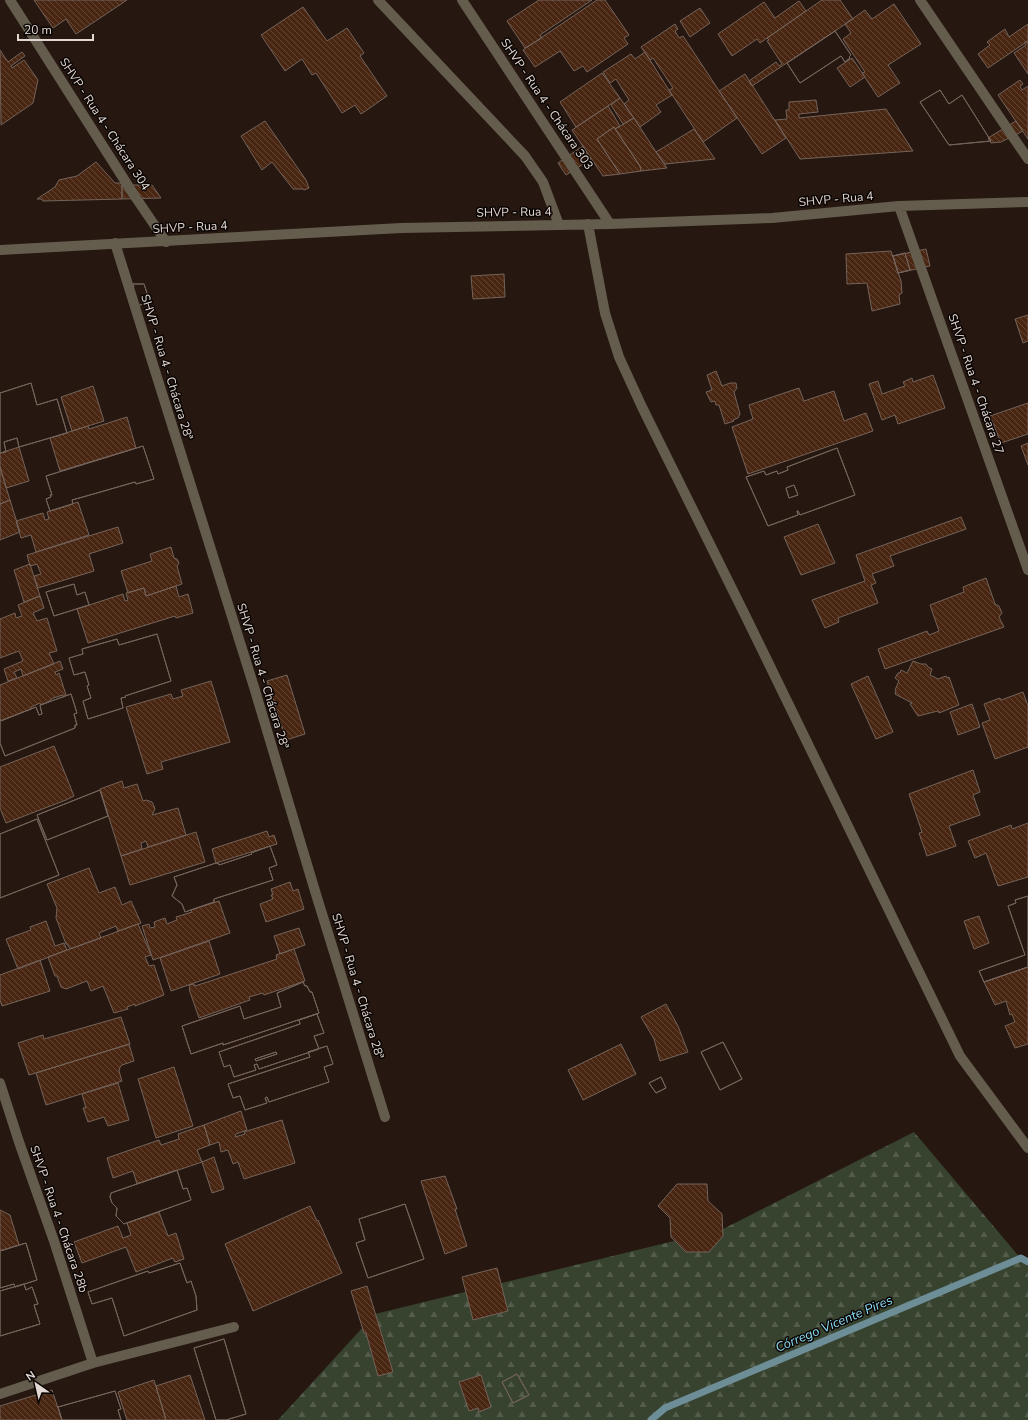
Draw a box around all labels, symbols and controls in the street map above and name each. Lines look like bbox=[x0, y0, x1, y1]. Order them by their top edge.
scale bar bbox=[18, 16, 93, 42]
text: 20 m bbox=[24, 22, 52, 38]
street label: SHVP - Rua 4 - Chácara 303 bbox=[497, 35, 597, 173]
street label: SHVP - Rua 4 - Chácara 304 bbox=[56, 55, 154, 193]
street label: SHVP - Rua 4 bbox=[798, 188, 874, 210]
street label: SHVP - Rua 4 bbox=[476, 203, 552, 221]
street label: SHVP - Rua 4 bbox=[152, 217, 228, 237]
street label: SHVP - Rua 4 - Chácara 28ª bbox=[137, 292, 197, 442]
street label: SHVP - Rua 4 - Chácara 27 bbox=[944, 312, 1008, 456]
street label: SHVP - Rua 4 - Chácara 28ª bbox=[233, 601, 293, 751]
street label: SHVP - Rua 4 - Chácara 28ª bbox=[328, 911, 388, 1061]
street label: SHVP - Rua 4 - Chácara 28b bbox=[26, 1143, 92, 1295]
water label: Córrego Vicente Pires bbox=[773, 1291, 895, 1357]
north arrow bbox=[16, 1364, 56, 1404]
text: N bbox=[23, 1368, 38, 1385]

